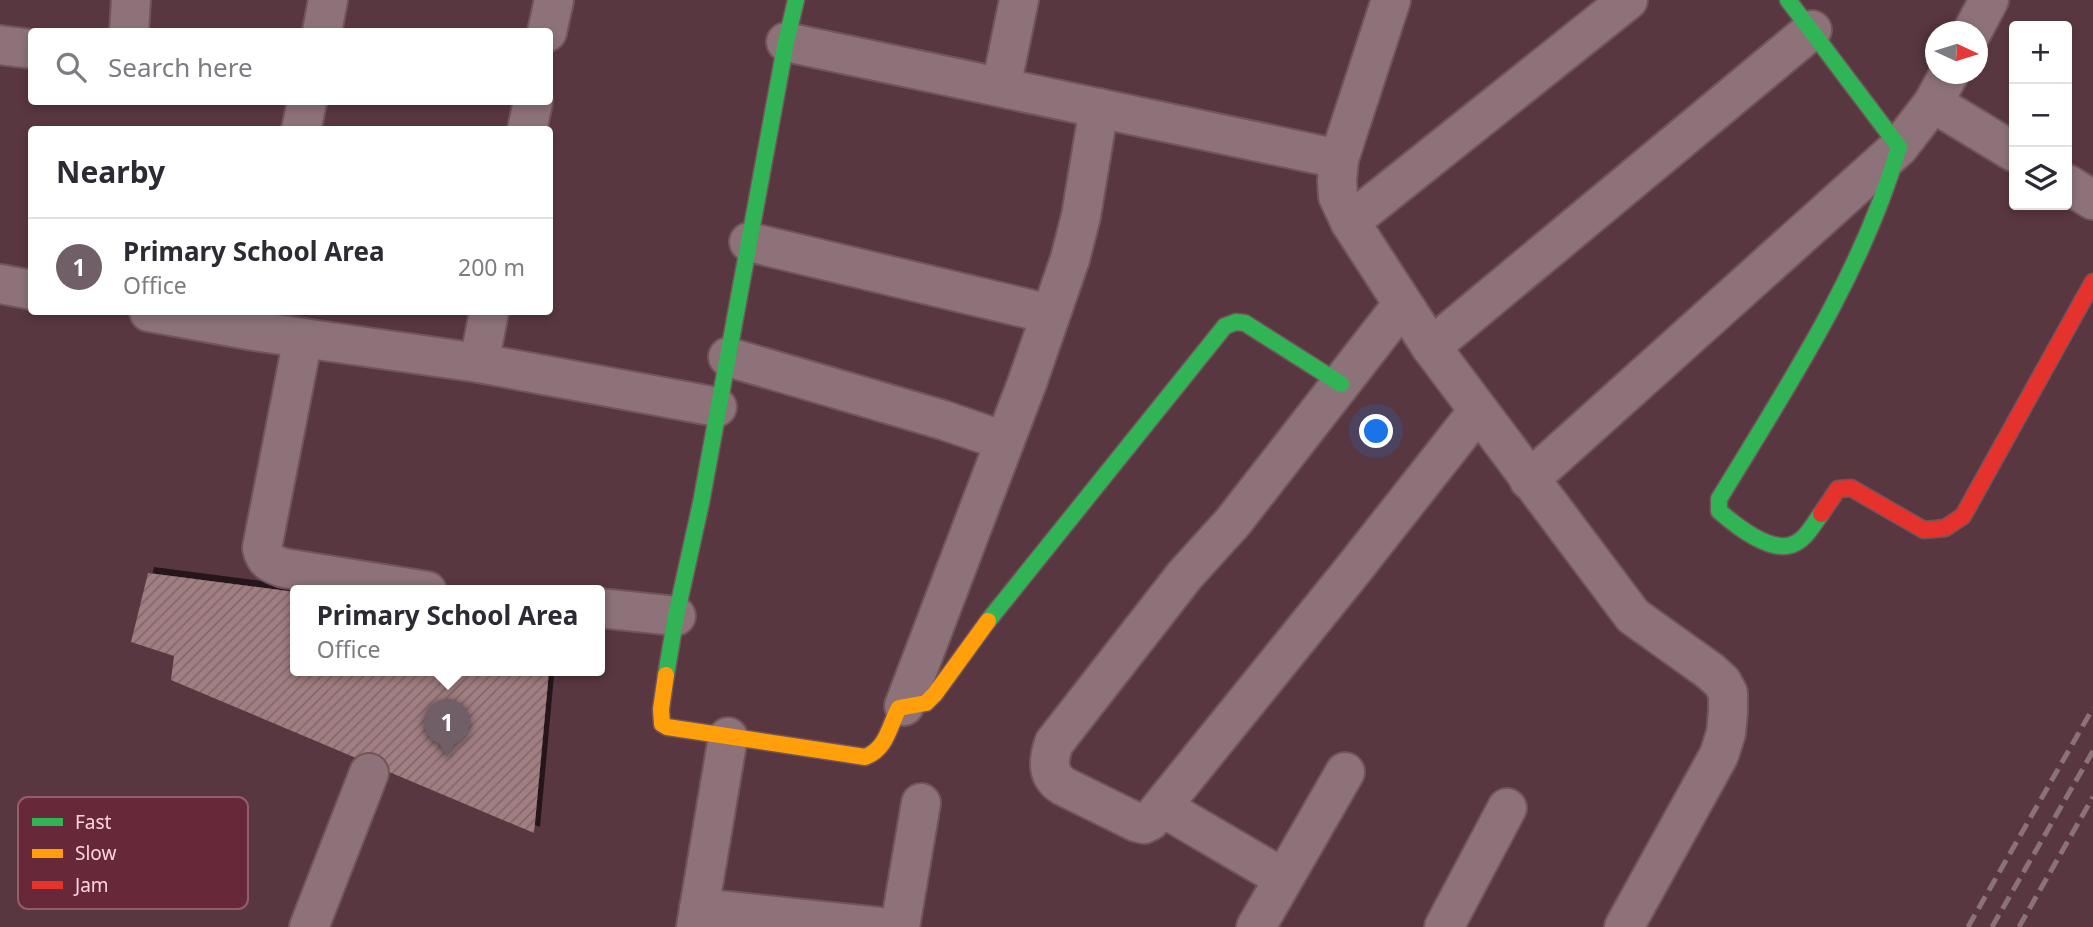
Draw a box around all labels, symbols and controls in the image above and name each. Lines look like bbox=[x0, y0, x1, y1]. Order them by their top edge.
north arrow bbox=[1925, 21, 1988, 84]
map controls bbox=[2009, 21, 2072, 210]
button: + bbox=[2009, 21, 2072, 84]
search box bbox=[28, 28, 553, 105]
icon: search bbox=[52, 48, 90, 86]
text: Search here bbox=[108, 49, 253, 85]
button: − bbox=[2009, 84, 2072, 147]
button: layers bbox=[2009, 147, 2072, 210]
text: Nearby bbox=[56, 151, 165, 192]
text: Primary School Area bbox=[123, 233, 385, 269]
text: 1 bbox=[72, 251, 86, 283]
text: 200 m bbox=[458, 251, 525, 283]
text: Office bbox=[123, 269, 187, 301]
your location bbox=[1359, 414, 1393, 448]
popup bbox=[290, 585, 605, 676]
text: Primary School Area bbox=[317, 597, 578, 633]
text: Office bbox=[317, 633, 380, 665]
pin: 1 bbox=[424, 699, 470, 757]
legend bbox=[18, 797, 248, 909]
text: Fast bbox=[75, 809, 112, 835]
text: Slow bbox=[75, 840, 116, 866]
text: Jam bbox=[73, 872, 109, 898]

